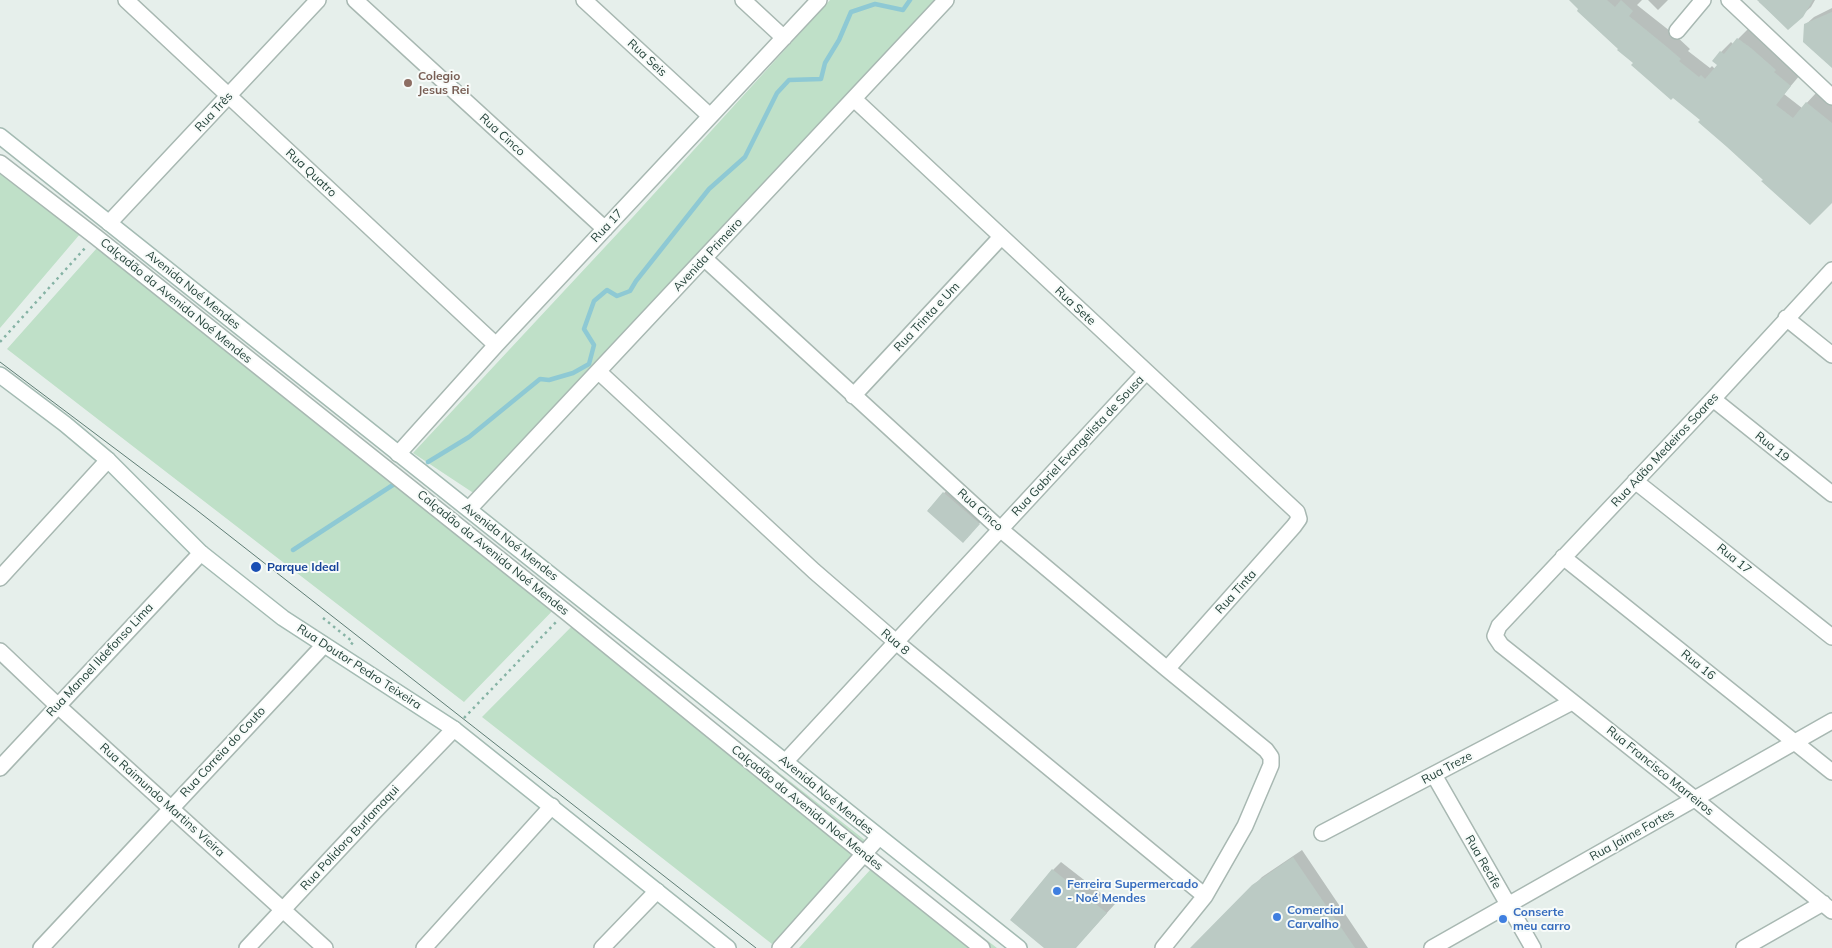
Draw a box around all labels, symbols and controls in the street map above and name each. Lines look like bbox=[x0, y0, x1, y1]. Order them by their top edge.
street label: Rua Seis bbox=[624, 36, 670, 80]
place label: Colegio Jesus Rei bbox=[418, 69, 469, 97]
marker: Colegio Jesus Rei bbox=[402, 77, 414, 89]
street label: Rua Três bbox=[192, 89, 236, 135]
street label: Rua Cinco bbox=[476, 111, 528, 159]
street label: Rua Quatro bbox=[283, 146, 339, 200]
street label: Rua 17 bbox=[588, 206, 626, 246]
street label: Avenida Primeiro bbox=[670, 215, 746, 295]
street label: Calçadão da Avenida Noé Mendes bbox=[97, 235, 255, 367]
street label: Avenida Noé Mendes bbox=[143, 247, 243, 333]
street label: Rua Trinta e Um bbox=[891, 279, 963, 355]
street label: Rua Sete bbox=[1052, 284, 1098, 328]
street label: Rua Gabriel Evangelista de Sousa bbox=[1009, 373, 1147, 519]
street label: Rua Adão Medeiros Soares bbox=[1608, 390, 1722, 510]
street label: Rua 19 bbox=[1752, 429, 1792, 465]
street label: Rua Cinco bbox=[954, 486, 1006, 534]
street label: Calçadão da Avenida Noé Mendes bbox=[414, 487, 572, 619]
street label: Avenida Noé Mendes bbox=[459, 500, 561, 584]
street label: Rua 17 bbox=[1714, 541, 1754, 577]
marker: Parque Ideal bbox=[249, 560, 263, 574]
place label: Parque Ideal bbox=[267, 560, 339, 574]
street label: Rua Tinta bbox=[1213, 567, 1259, 617]
street label: Rua Manoel Ildefonso Lima bbox=[44, 600, 156, 720]
street label: Rua Doutor Pedro Teixeira bbox=[294, 621, 424, 713]
street label: Rua 8 bbox=[878, 626, 912, 658]
street label: Rua 16 bbox=[1678, 647, 1718, 683]
street label: Rua Correia do Couto bbox=[177, 704, 269, 800]
street label: Rua Francisco Marreiros bbox=[1603, 723, 1717, 819]
street label: Rua Raimundo Martins Vieira bbox=[97, 740, 227, 860]
street label: Calçadão da Avenida Noé Mendes bbox=[728, 742, 886, 874]
street label: Rua Treze bbox=[1419, 749, 1475, 787]
street label: Avenida Noé Mendes bbox=[776, 752, 876, 838]
street label: Rua Polidoro Burlamaqui bbox=[298, 783, 402, 893]
street label: Rua Jaime Fortes bbox=[1587, 806, 1677, 864]
street label: Rua Recife bbox=[1462, 833, 1504, 891]
place label: Ferreira Supermercado - Noé Mendes bbox=[1067, 877, 1198, 905]
marker: Ferreira Supermercado - Noé Mendes bbox=[1051, 885, 1063, 897]
place label: Comercial Carvalho bbox=[1287, 903, 1344, 931]
place label: Conserte meu carro bbox=[1513, 905, 1571, 933]
marker: Comercial Carvalho bbox=[1271, 911, 1283, 923]
marker: Conserte meu carro bbox=[1497, 913, 1509, 925]

